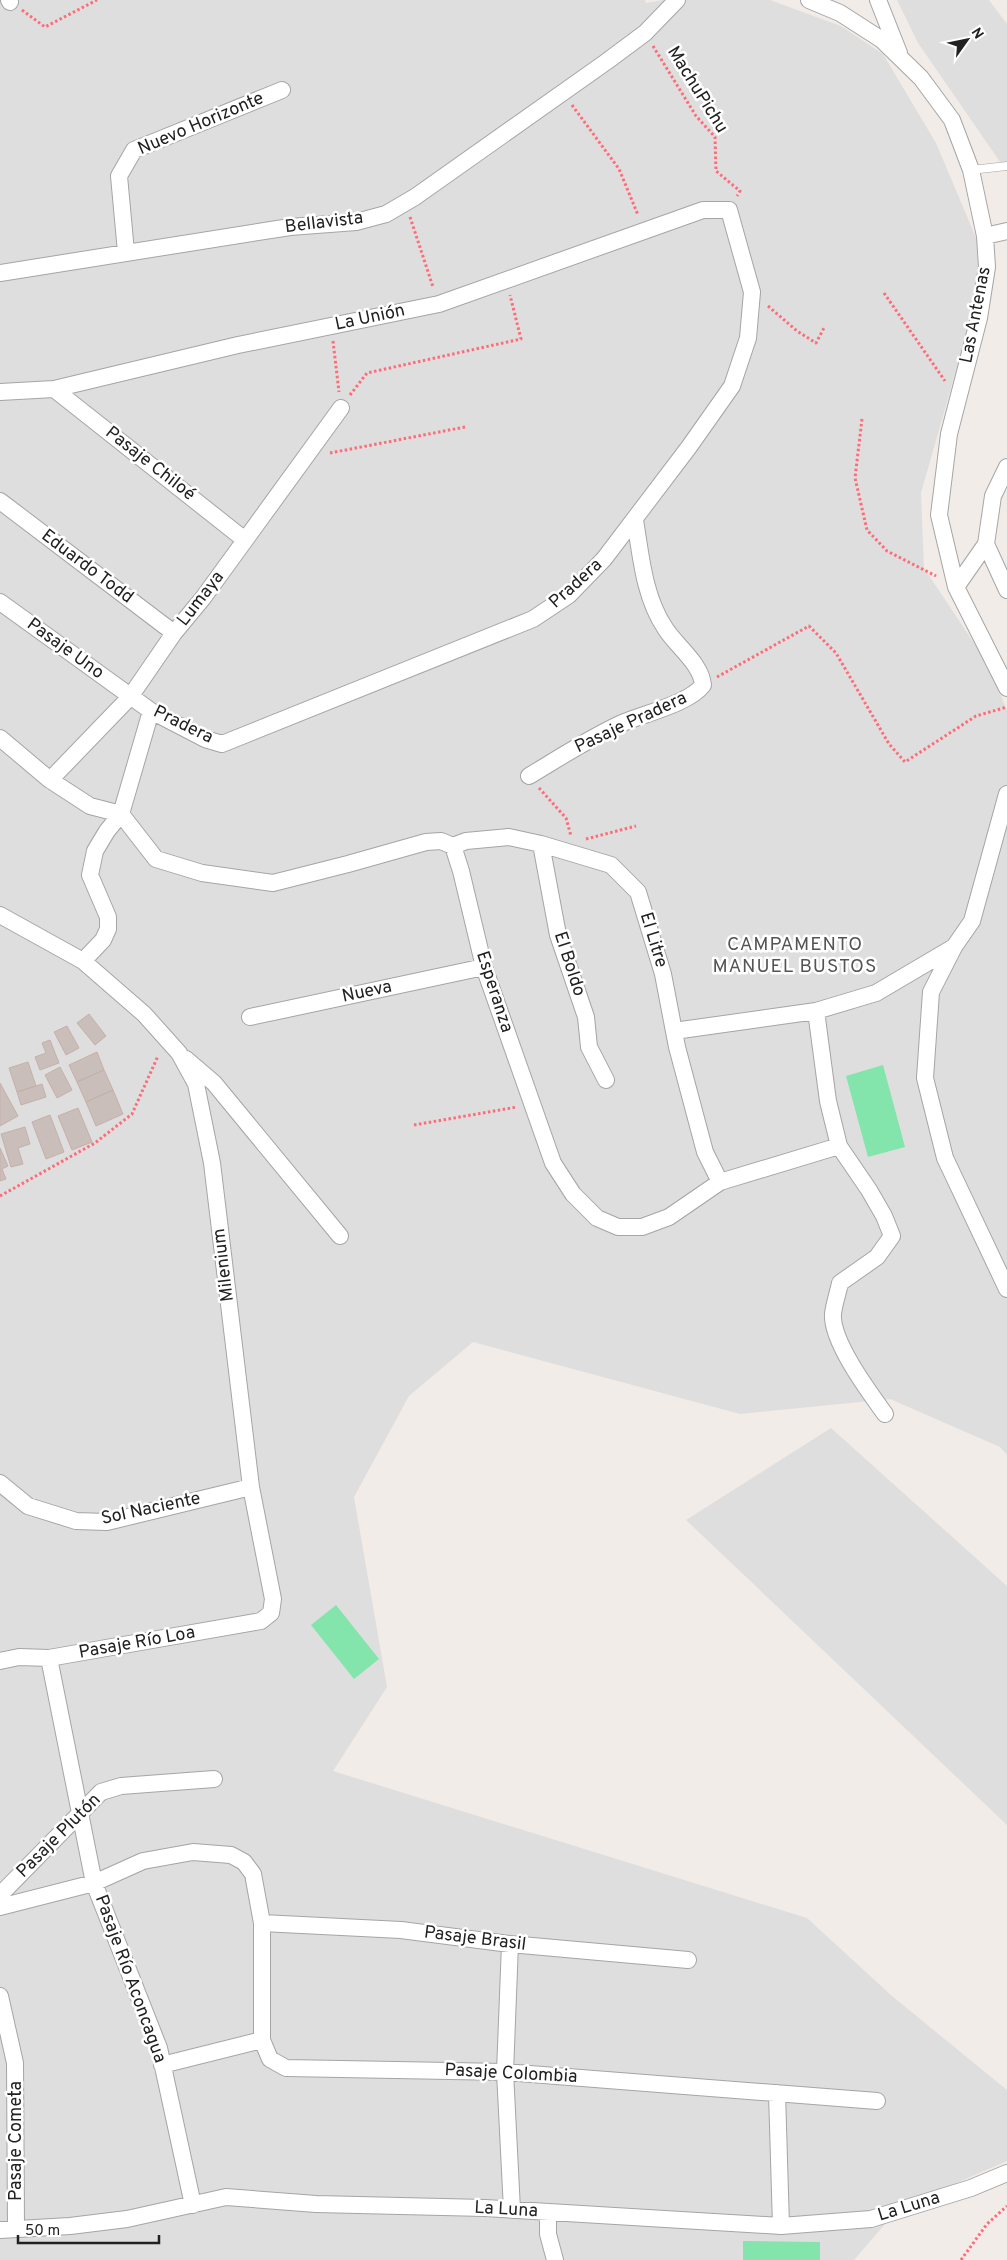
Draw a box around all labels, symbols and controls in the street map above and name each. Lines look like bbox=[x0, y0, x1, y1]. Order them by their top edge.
north arrow bbox=[942, 15, 992, 65]
text: N bbox=[967, 25, 987, 43]
street label: MachuPichu bbox=[661, 42, 733, 138]
street label: Nuevo Horizonte bbox=[135, 87, 267, 161]
street label: Bellavista bbox=[284, 207, 364, 239]
street label: Las Antenas bbox=[955, 265, 997, 365]
street label: La Unión bbox=[333, 299, 407, 337]
street label: Pasaje Chiloé bbox=[100, 422, 200, 506]
street label: Eduardo Todd bbox=[36, 525, 138, 609]
street label: Pradera bbox=[545, 554, 607, 614]
street label: Lumaya bbox=[172, 567, 230, 631]
street label: Pasaje Uno bbox=[22, 613, 108, 685]
street label: Pasaje Pradera bbox=[571, 687, 691, 759]
street label: Pradera bbox=[149, 701, 217, 749]
street label: El Litre bbox=[634, 910, 672, 970]
street label: El Boldo bbox=[548, 929, 590, 999]
district label: CAMPAMENTO MANUEL BUSTOS bbox=[713, 933, 877, 979]
street label: Esperanza bbox=[470, 948, 518, 1036]
street label: Nueva bbox=[340, 976, 394, 1008]
street label: Milenium bbox=[208, 1227, 240, 1303]
street label: Sol Naciente bbox=[99, 1487, 203, 1531]
street label: Pasaje Río Loa bbox=[77, 1621, 197, 1665]
street label: Pasaje Plutón bbox=[12, 1789, 106, 1883]
street label: Pasaje Río Aconcagua bbox=[89, 1892, 171, 2066]
street label: Pasaje Brasil bbox=[423, 1921, 527, 1957]
street label: Pasaje Colombia bbox=[444, 2059, 578, 2089]
street label: Pasaje Cometa bbox=[5, 2081, 28, 2201]
street label: La Luna bbox=[875, 2187, 943, 2227]
street label: La Luna bbox=[474, 2197, 538, 2223]
scale bar bbox=[18, 2212, 159, 2244]
text: 50 m bbox=[25, 2222, 60, 2241]

